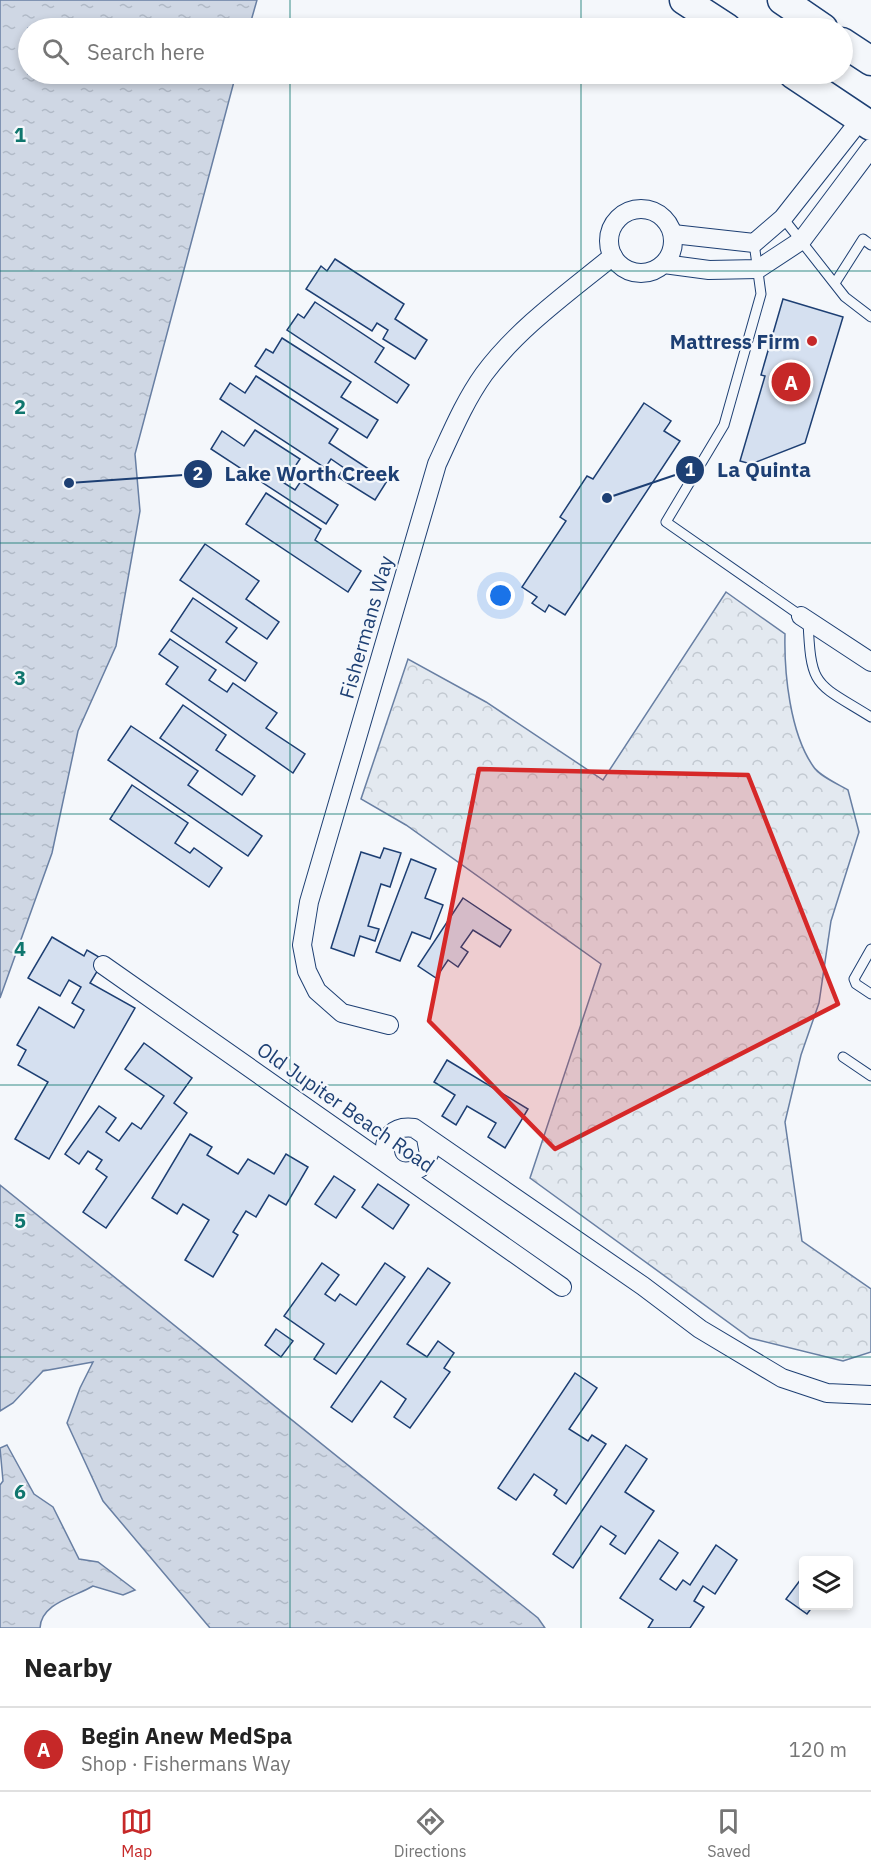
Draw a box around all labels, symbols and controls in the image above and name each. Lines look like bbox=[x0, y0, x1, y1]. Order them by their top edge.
search box bbox=[18, 18, 853, 84]
icon: search bbox=[39, 35, 72, 68]
text: Search here bbox=[87, 37, 205, 66]
text: 1 bbox=[14, 121, 26, 148]
place label: Mattress Firm bbox=[670, 328, 800, 355]
marker: Mattress Firm bbox=[805, 334, 819, 348]
pin: A bbox=[772, 360, 810, 404]
text: 2 bbox=[14, 393, 26, 420]
callout: La Quinta bbox=[675, 450, 823, 489]
callout: Lake Worth Creek bbox=[183, 455, 412, 494]
text: La Quinta bbox=[717, 455, 811, 483]
text: 1 bbox=[685, 458, 696, 481]
text: Lake Worth Creek bbox=[224, 459, 400, 487]
text: 2 bbox=[193, 462, 203, 485]
street label: Fishermans Way bbox=[333, 552, 399, 702]
your location bbox=[486, 581, 515, 610]
text: 3 bbox=[14, 664, 26, 691]
text: 4 bbox=[14, 935, 26, 962]
street label: Old Jupiter Beach Road bbox=[252, 1035, 440, 1179]
text: 5 bbox=[14, 1207, 26, 1234]
text: 6 bbox=[14, 1478, 26, 1505]
map controls bbox=[799, 1556, 853, 1610]
button: layers bbox=[799, 1556, 853, 1610]
text: Nearby bbox=[24, 1650, 112, 1684]
text: Begin Anew MedSpa bbox=[81, 1721, 292, 1750]
text: A bbox=[37, 1736, 50, 1763]
text: 120 m bbox=[789, 1736, 847, 1763]
text: Shop · Fishermans Way bbox=[81, 1750, 290, 1777]
tab: Map bbox=[120, 1805, 153, 1861]
tab: Directions bbox=[394, 1805, 467, 1861]
tab: Saved bbox=[707, 1805, 751, 1861]

